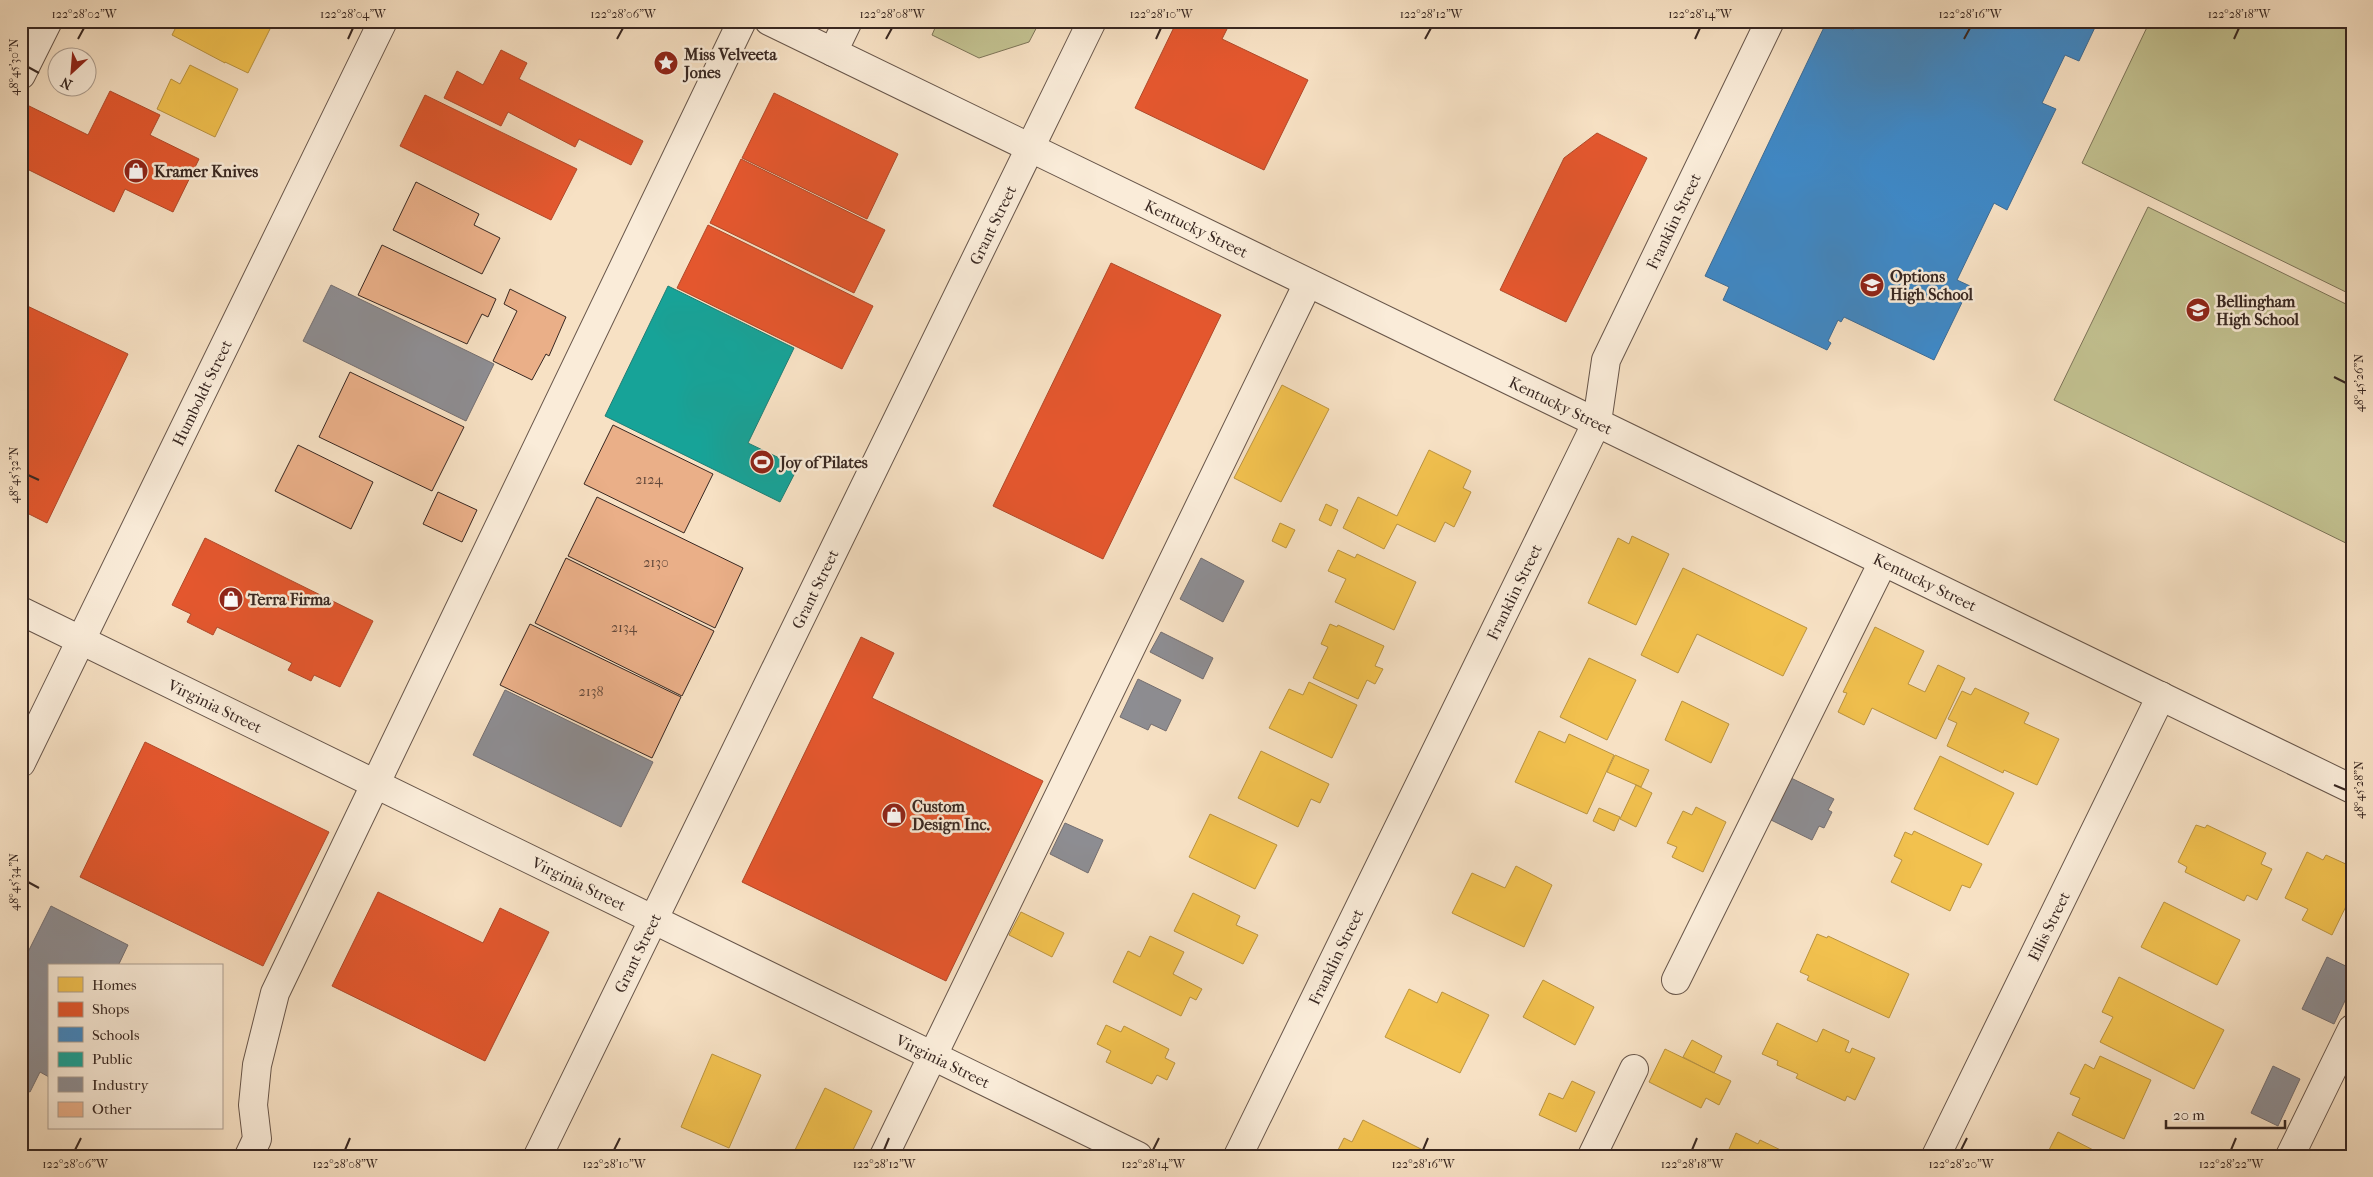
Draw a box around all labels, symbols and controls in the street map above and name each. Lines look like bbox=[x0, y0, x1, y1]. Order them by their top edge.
text: 122°28'02"W bbox=[52, 7, 118, 21]
text: 122°28'04"W bbox=[320, 7, 387, 21]
text: 122°28'06"W bbox=[590, 7, 657, 21]
text: 122°28'08"W bbox=[860, 7, 926, 21]
text: 122°28'10"W bbox=[1129, 7, 1194, 21]
text: 122°28'12"W bbox=[1400, 7, 1464, 21]
text: 122°28'14"W bbox=[1668, 7, 1733, 21]
text: 122°28'16"W bbox=[1939, 7, 2003, 21]
text: 122°28'18"W bbox=[2208, 7, 2271, 21]
text: 48°45'30"N bbox=[7, 38, 21, 96]
place label: Miss Velveeta Jones bbox=[682, 45, 777, 83]
north arrow bbox=[48, 48, 98, 98]
place icon: Miss Velveeta Jones bbox=[653, 50, 679, 76]
text: N bbox=[58, 73, 75, 93]
shop icon: Kramer Knives bbox=[123, 158, 149, 184]
place label: Kramer Knives bbox=[154, 162, 258, 181]
street label: Franklin Street bbox=[1642, 170, 1705, 273]
street label: Grant Street bbox=[965, 182, 1020, 268]
street label: Kentucky Street bbox=[1141, 196, 1251, 262]
place label: Options High School bbox=[1890, 267, 1974, 305]
school or university icon: Options High School bbox=[1859, 272, 1885, 298]
place label: Bellingham High School bbox=[2216, 292, 2300, 330]
school or university icon: Bellingham High School bbox=[2185, 297, 2211, 323]
street label: Humboldt Street bbox=[168, 337, 236, 449]
text: 48°45'26"N bbox=[2352, 354, 2366, 412]
street label: Kentucky Street bbox=[1506, 372, 1616, 439]
text: 48°45'32"N bbox=[7, 447, 21, 503]
sports icon: Joy of Pilates bbox=[749, 449, 775, 475]
place label: Joy of Pilates bbox=[778, 453, 868, 473]
house number: 2124 bbox=[635, 471, 664, 488]
street label: Franklin Street bbox=[1483, 541, 1546, 643]
street label: Grant Street bbox=[788, 546, 843, 632]
street label: Kentucky Street bbox=[1870, 549, 1980, 616]
house number: 2130 bbox=[643, 554, 669, 571]
shop icon: Terra Firma bbox=[218, 586, 244, 612]
place label: Terra Firma bbox=[247, 590, 331, 609]
house number: 2134 bbox=[611, 619, 638, 636]
street label: Virginia Street bbox=[164, 675, 265, 737]
house number: 2138 bbox=[579, 683, 603, 700]
text: 48°45'28"N bbox=[2352, 761, 2366, 819]
place label: Custom Design Inc. bbox=[912, 797, 990, 835]
shop icon: Custom Design Inc. bbox=[881, 802, 907, 828]
street label: Virginia Street bbox=[528, 852, 629, 915]
text: 48°45'34"N bbox=[7, 853, 21, 911]
street label: Ellis Street bbox=[2024, 888, 2074, 964]
street label: Franklin Street bbox=[1304, 905, 1368, 1008]
street label: Grant Street bbox=[610, 910, 665, 996]
legend bbox=[48, 964, 222, 1130]
text: Homes bbox=[92, 976, 137, 994]
text: Shops bbox=[92, 1000, 130, 1018]
text: Schools bbox=[92, 1026, 140, 1044]
street label: Virginia Street bbox=[892, 1030, 993, 1092]
text: Public bbox=[92, 1050, 133, 1068]
text: Industry bbox=[92, 1076, 149, 1094]
scale bar bbox=[2166, 1097, 2284, 1129]
text: Other bbox=[92, 1100, 132, 1118]
text: 20 m bbox=[2173, 1106, 2205, 1124]
text: 122°28'06"W bbox=[42, 1157, 109, 1171]
text: 122°28'08"W bbox=[313, 1157, 379, 1171]
text: 122°28'10"W bbox=[582, 1157, 647, 1171]
text: 122°28'12"W bbox=[853, 1157, 917, 1171]
text: 122°28'14"W bbox=[1121, 1157, 1186, 1171]
text: 122°28'16"W bbox=[1392, 1157, 1456, 1171]
text: 122°28'18"W bbox=[1661, 1157, 1724, 1171]
text: 122°28'20"W bbox=[1929, 1157, 1995, 1171]
text: 122°28'22"W bbox=[2199, 1157, 2265, 1171]

